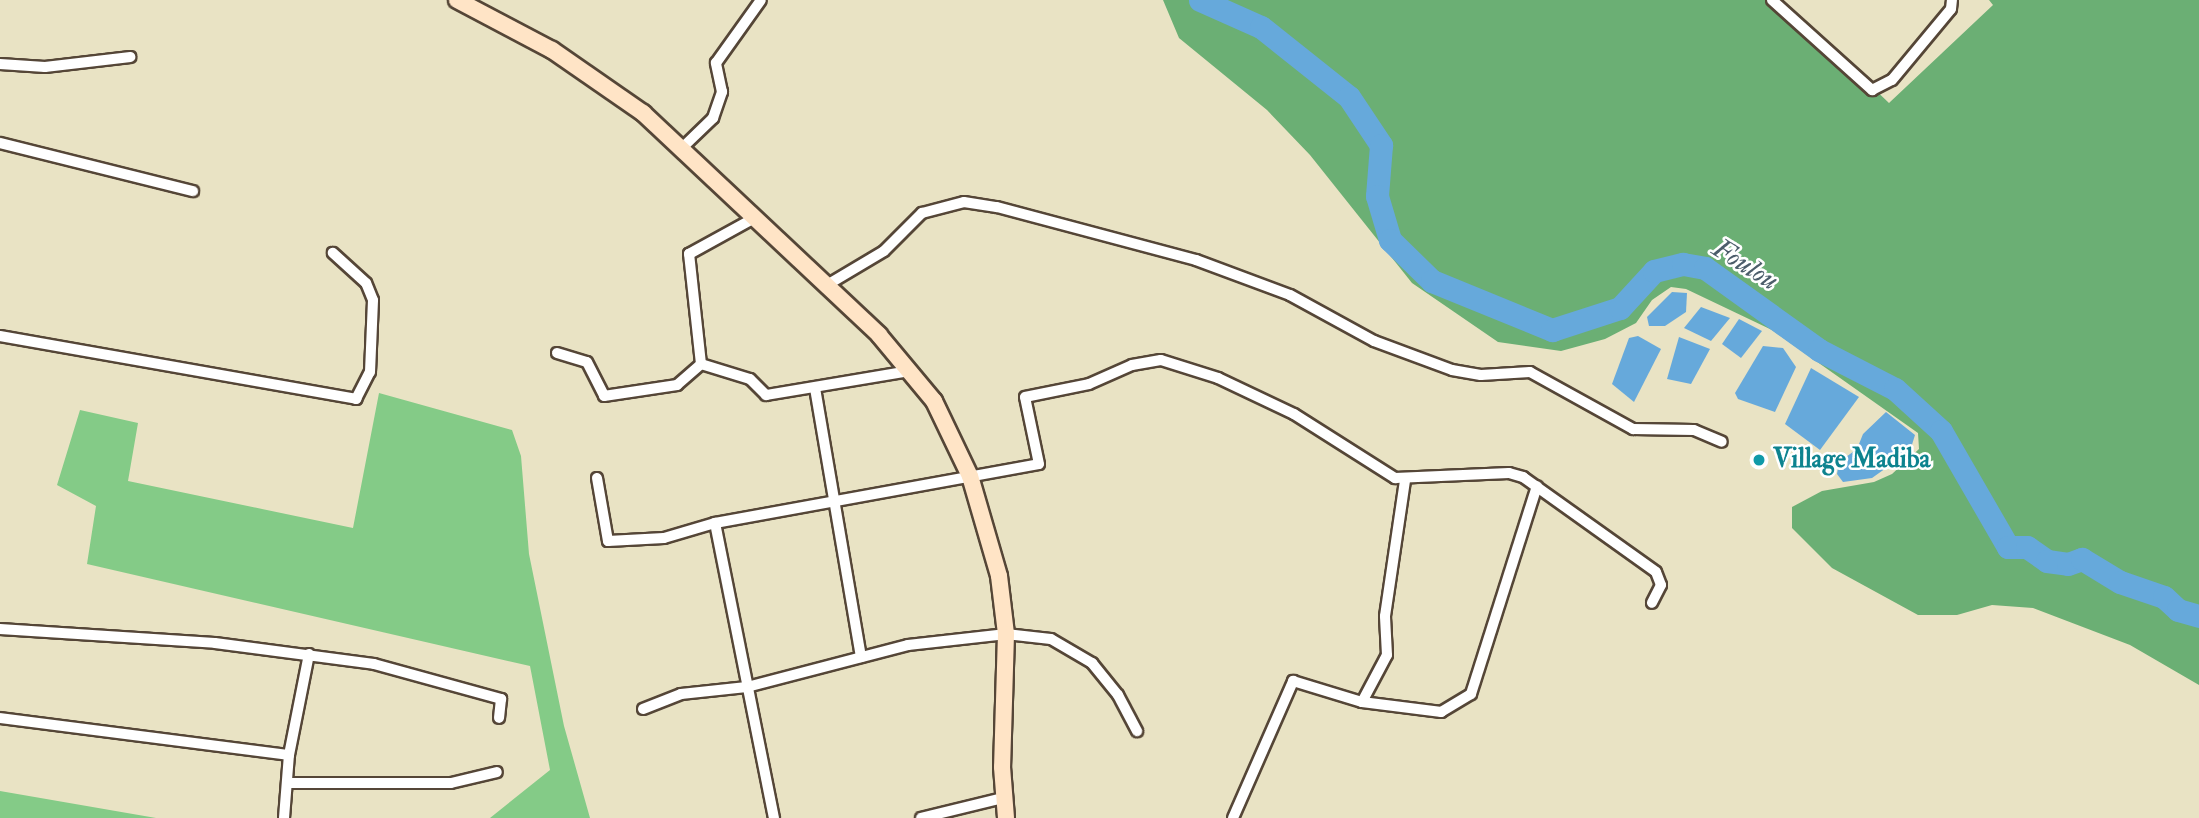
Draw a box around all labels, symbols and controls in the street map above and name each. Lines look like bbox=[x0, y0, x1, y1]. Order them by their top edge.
water label: Foulou bbox=[1706, 232, 1784, 298]
place label: Village Madiba bbox=[1773, 444, 1930, 476]
marker: Village Madiba bbox=[1751, 452, 1767, 468]

